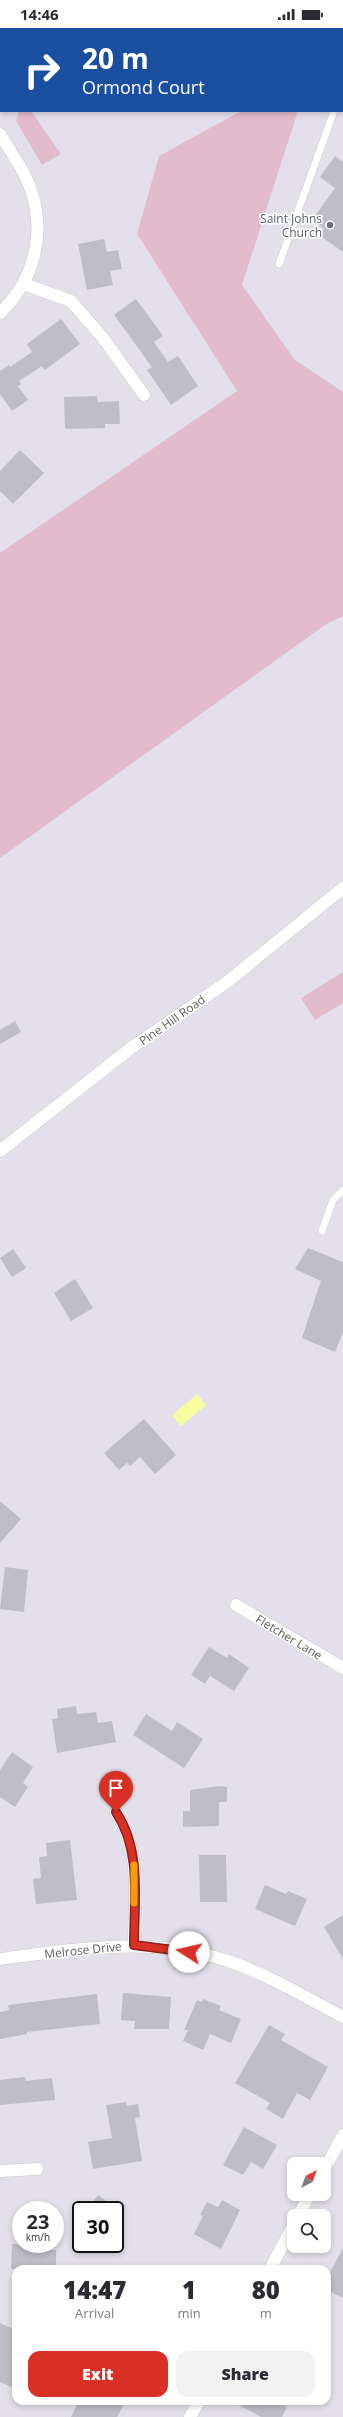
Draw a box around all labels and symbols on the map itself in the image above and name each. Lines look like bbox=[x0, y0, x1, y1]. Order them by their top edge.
place label: Saint Johns Church bbox=[260, 210, 322, 241]
marker: Saint Johns Church bbox=[325, 220, 335, 230]
street label: Pine Hill Road bbox=[136, 991, 208, 1049]
street label: Fletcher Lane bbox=[252, 1610, 326, 1664]
pin bbox=[99, 1771, 133, 1812]
position arrow bbox=[168, 1931, 210, 1973]
street label: Melrose Drive bbox=[44, 1937, 123, 1963]
north arrow bbox=[287, 2157, 331, 2201]
speed limit sign: 30 bbox=[72, 2201, 124, 2253]

